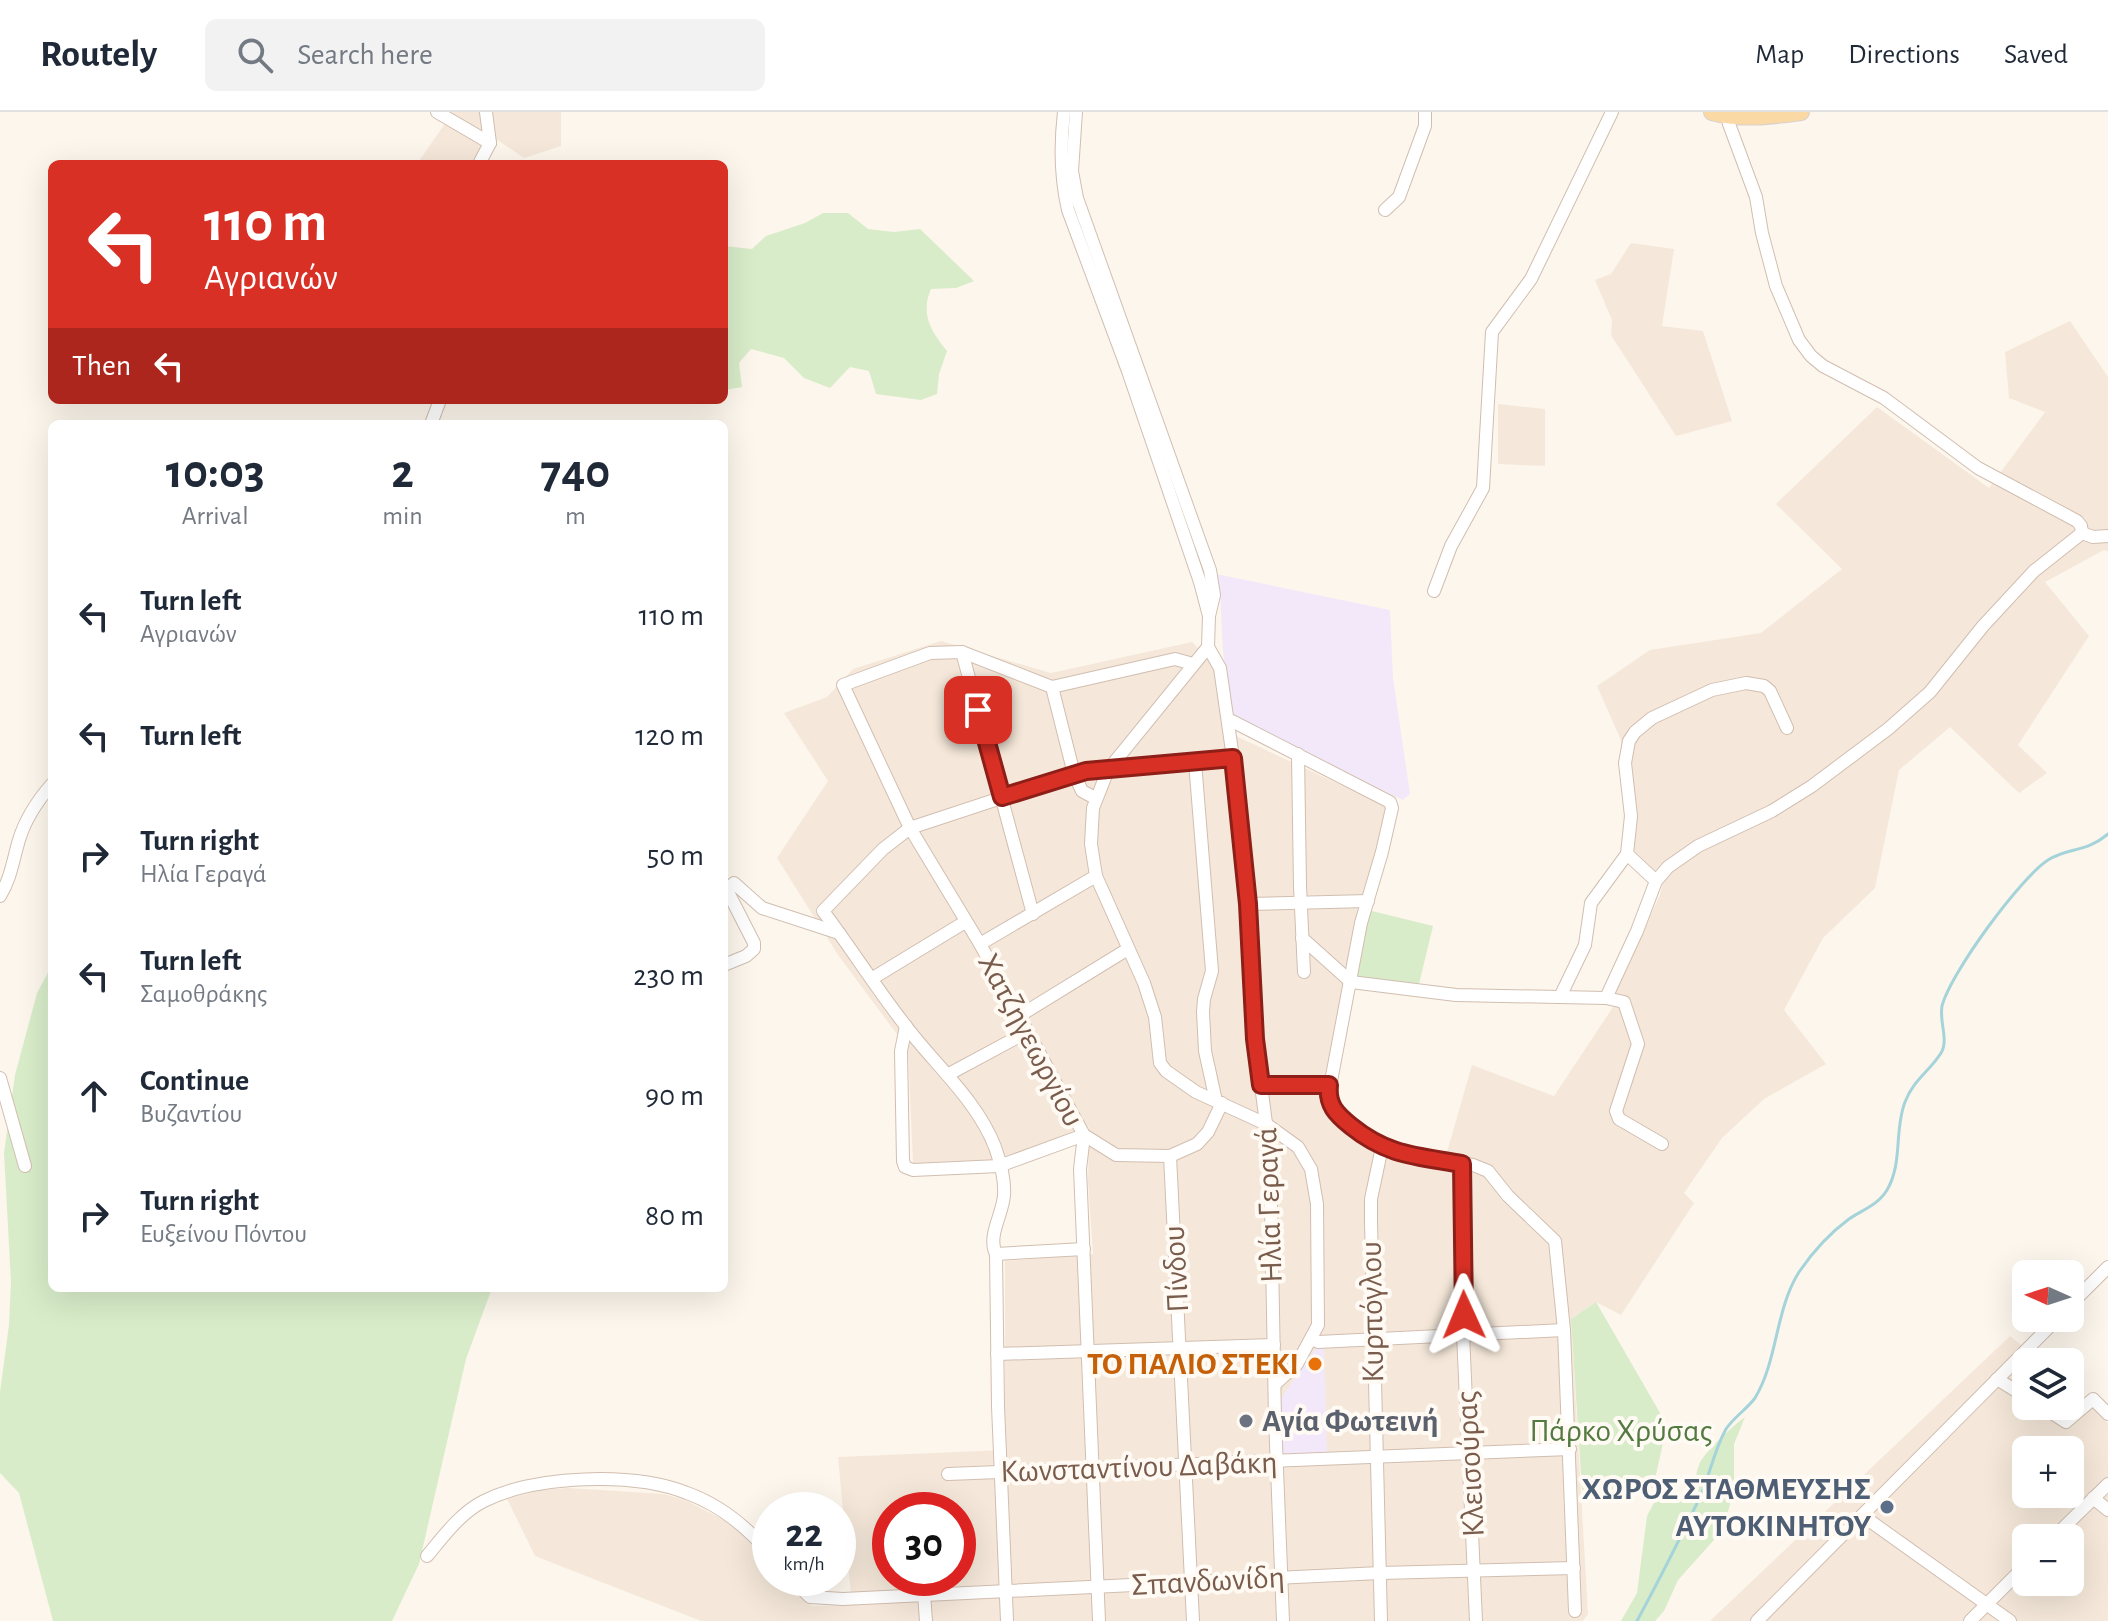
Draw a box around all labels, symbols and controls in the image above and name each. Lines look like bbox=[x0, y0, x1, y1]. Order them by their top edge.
search box bbox=[205, 19, 765, 91]
icon: search bbox=[233, 33, 277, 77]
text: Routely bbox=[40, 36, 157, 74]
text: Search here bbox=[297, 40, 433, 70]
text: Map bbox=[1755, 41, 1804, 69]
text: Directions bbox=[1848, 41, 1960, 69]
text: Saved bbox=[2004, 41, 2068, 69]
icon: left bbox=[72, 192, 176, 296]
text: 110 m bbox=[204, 195, 327, 251]
text: Αγριανών bbox=[204, 260, 338, 296]
icon: left bbox=[147, 344, 191, 388]
text: Then bbox=[72, 351, 131, 381]
text: 10:03 bbox=[166, 449, 265, 497]
text: 2 bbox=[391, 449, 414, 497]
text: 740 bbox=[540, 449, 610, 497]
text: Arrival bbox=[182, 503, 249, 529]
text: min bbox=[382, 503, 423, 529]
text: m bbox=[565, 503, 586, 529]
text: Turn left bbox=[140, 586, 241, 616]
icon: left bbox=[72, 594, 116, 638]
text: 110 m bbox=[639, 601, 704, 631]
text: Αγριανών bbox=[140, 621, 237, 647]
pin bbox=[944, 676, 1012, 744]
icon: arrive bbox=[956, 688, 1000, 732]
icon: left bbox=[72, 714, 116, 758]
text: Turn left bbox=[140, 721, 241, 751]
text: 120 m bbox=[635, 721, 704, 751]
text: Turn right bbox=[140, 826, 259, 856]
icon: right bbox=[72, 834, 116, 878]
text: 50 m bbox=[647, 841, 704, 871]
text: Ηλία Γεραγά bbox=[140, 861, 267, 887]
text: Turn left bbox=[140, 946, 241, 976]
street label: Χατζηγεωργίου bbox=[972, 948, 1090, 1132]
icon: left bbox=[72, 954, 116, 998]
text: 230 m bbox=[633, 961, 704, 991]
text: Σαμοθράκης bbox=[140, 981, 267, 1007]
text: Continue bbox=[140, 1066, 249, 1096]
icon: ahead bbox=[72, 1074, 116, 1118]
text: 90 m bbox=[645, 1081, 704, 1111]
text: Βυζαντίου bbox=[140, 1101, 242, 1127]
street label: Ηλία Γεραγά bbox=[1250, 1127, 1288, 1283]
text: Turn right bbox=[140, 1186, 259, 1216]
icon: right bbox=[72, 1194, 116, 1238]
text: 80 m bbox=[645, 1201, 704, 1231]
text: Ευξείνου Πόντου bbox=[140, 1221, 307, 1247]
street label: Πίνδου bbox=[1158, 1225, 1194, 1313]
street label: Κυρπόγλου bbox=[1355, 1241, 1389, 1383]
north arrow bbox=[2012, 1260, 2084, 1332]
map controls bbox=[2012, 1260, 2084, 1596]
position arrow bbox=[1422, 1273, 1506, 1357]
place label: ΤΟ ΠΑΛΙΟ ΣΤΕΚΙ bbox=[1087, 1348, 1299, 1380]
button: layers bbox=[2012, 1348, 2084, 1420]
marker: ΤΟ ΠΑΛΙΟ ΣΤΕΚΙ bbox=[1306, 1355, 1324, 1373]
street label: Κλεισούρας bbox=[1450, 1390, 1490, 1538]
place label: Αγία Φωτεινή bbox=[1262, 1405, 1439, 1437]
marker: Αγία Φωτεινή bbox=[1237, 1412, 1255, 1430]
park label: Πάρκο Χρύσας bbox=[1530, 1415, 1712, 1447]
button: + bbox=[2012, 1436, 2084, 1508]
street label: Κωνσταντίνου Δαβάκη bbox=[1000, 1446, 1278, 1488]
place label: ΧΩΡΟΣ ΣΤΑΘΜΕΥΣΗΣ ΑΥΤΟΚΙΝΗΤΟΥ bbox=[1581, 1473, 1871, 1542]
speed limit sign: 30 bbox=[872, 1492, 976, 1596]
marker: ΧΩΡΟΣ ΣΤΑΘΜΕΥΣΗΣ ΑΥΤΟΚΙΝΗΤΟΥ bbox=[1878, 1498, 1896, 1516]
text: 22 bbox=[785, 1514, 823, 1554]
button: − bbox=[2012, 1524, 2084, 1596]
text: km/h bbox=[783, 1554, 825, 1574]
street label: Σπανδωνίδη bbox=[1130, 1561, 1286, 1601]

